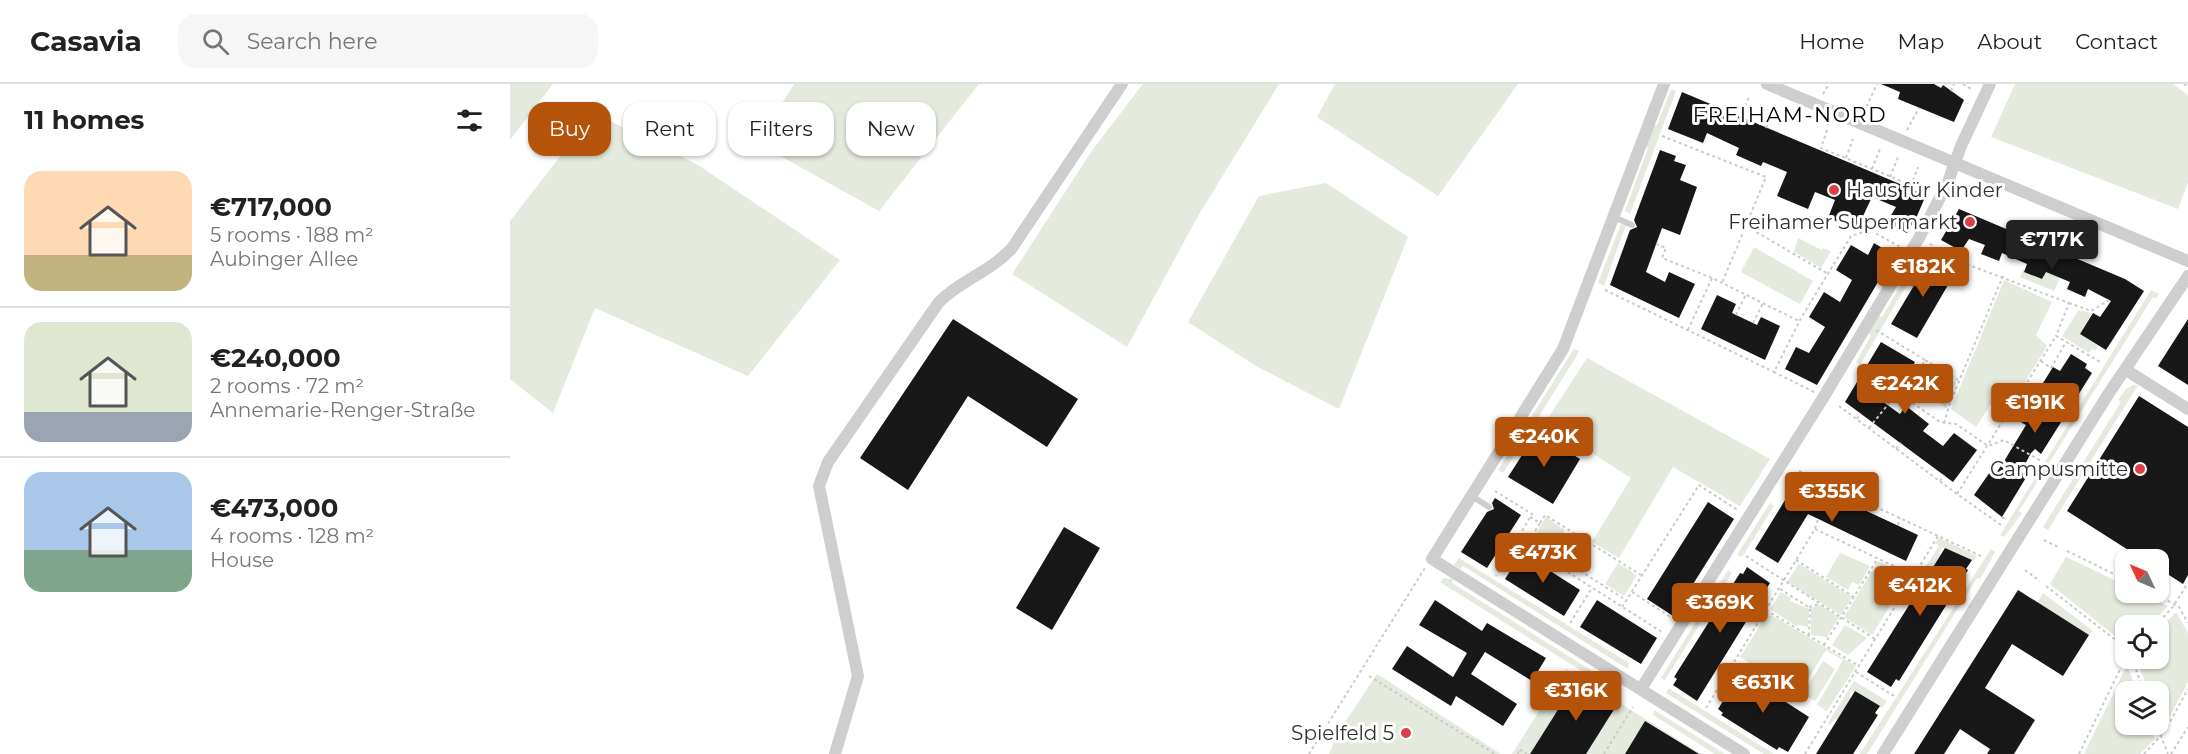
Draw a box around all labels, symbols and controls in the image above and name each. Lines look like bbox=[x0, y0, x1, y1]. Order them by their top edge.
search box bbox=[178, 14, 598, 68]
text: Casavia bbox=[30, 24, 142, 58]
icon: search bbox=[199, 25, 232, 58]
text: Search here bbox=[247, 28, 378, 55]
text: Home bbox=[1799, 29, 1864, 54]
text: Map bbox=[1897, 29, 1944, 54]
text: About bbox=[1977, 29, 2042, 54]
text: Contact bbox=[2075, 29, 2158, 54]
chip: Buy bbox=[528, 102, 611, 156]
chip: Rent bbox=[623, 102, 716, 156]
chip: Filters bbox=[728, 102, 834, 156]
chip: New bbox=[846, 102, 936, 156]
district label: FREIHAM-NORD bbox=[1693, 102, 1887, 127]
text: 11 homes bbox=[24, 104, 144, 136]
icon: filters bbox=[453, 104, 486, 137]
place label: Haus für Kinder bbox=[1846, 178, 2003, 202]
marker: Haus für Kinder bbox=[1827, 183, 1841, 197]
text: €717,000 bbox=[210, 191, 332, 223]
icon: home bbox=[72, 195, 144, 267]
place label: Freihamer Supermarkt bbox=[1728, 210, 1958, 234]
marker: Freihamer Supermarkt bbox=[1963, 215, 1977, 229]
pin: €717K bbox=[2010, 220, 2094, 271]
text: 5 rooms · 188 m² bbox=[210, 223, 374, 247]
text: €717K bbox=[2020, 227, 2084, 251]
text: Aubinger Allee bbox=[210, 247, 358, 271]
pin: €182K bbox=[1881, 247, 1965, 298]
text: €182K bbox=[1891, 254, 1955, 278]
text: €240,000 bbox=[210, 342, 341, 374]
icon: home bbox=[72, 346, 144, 418]
pin: €242K bbox=[1863, 364, 1947, 415]
text: €242K bbox=[1871, 371, 1939, 395]
text: 2 rooms · 72 m² bbox=[210, 374, 364, 398]
pin: €191K bbox=[1993, 383, 2077, 434]
text: €191K bbox=[2005, 390, 2065, 414]
text: Annemarie-Renger-Straße bbox=[210, 398, 475, 422]
pin: €240K bbox=[1502, 417, 1586, 468]
text: €240K bbox=[1509, 424, 1579, 448]
place label: Campusmitte bbox=[1990, 457, 2128, 481]
marker: Campusmitte bbox=[2133, 462, 2147, 476]
pin: €355K bbox=[1790, 472, 1874, 523]
text: €355K bbox=[1799, 479, 1865, 503]
text: €473,000 bbox=[210, 492, 338, 524]
icon: home bbox=[72, 496, 144, 568]
text: 4 rooms · 128 m² bbox=[210, 524, 374, 548]
pin: €473K bbox=[1501, 533, 1585, 584]
text: €473K bbox=[1509, 540, 1577, 564]
text: House bbox=[210, 548, 274, 572]
north arrow bbox=[2115, 549, 2169, 603]
map controls bbox=[2115, 549, 2169, 735]
pin: €412K bbox=[1878, 566, 1962, 617]
text: €412K bbox=[1888, 573, 1952, 597]
pin: €369K bbox=[1678, 583, 1762, 634]
text: €369K bbox=[1686, 590, 1754, 614]
button: locate bbox=[2115, 615, 2169, 669]
pin: €631K bbox=[1721, 663, 1805, 714]
text: €631K bbox=[1731, 670, 1795, 694]
pin: €316K bbox=[1534, 671, 1618, 722]
text: €316K bbox=[1544, 678, 1608, 702]
button: layers bbox=[2115, 681, 2169, 735]
place label: Spielfeld 5 bbox=[1291, 721, 1394, 745]
marker: Spielfeld 5 bbox=[1399, 726, 1413, 740]

